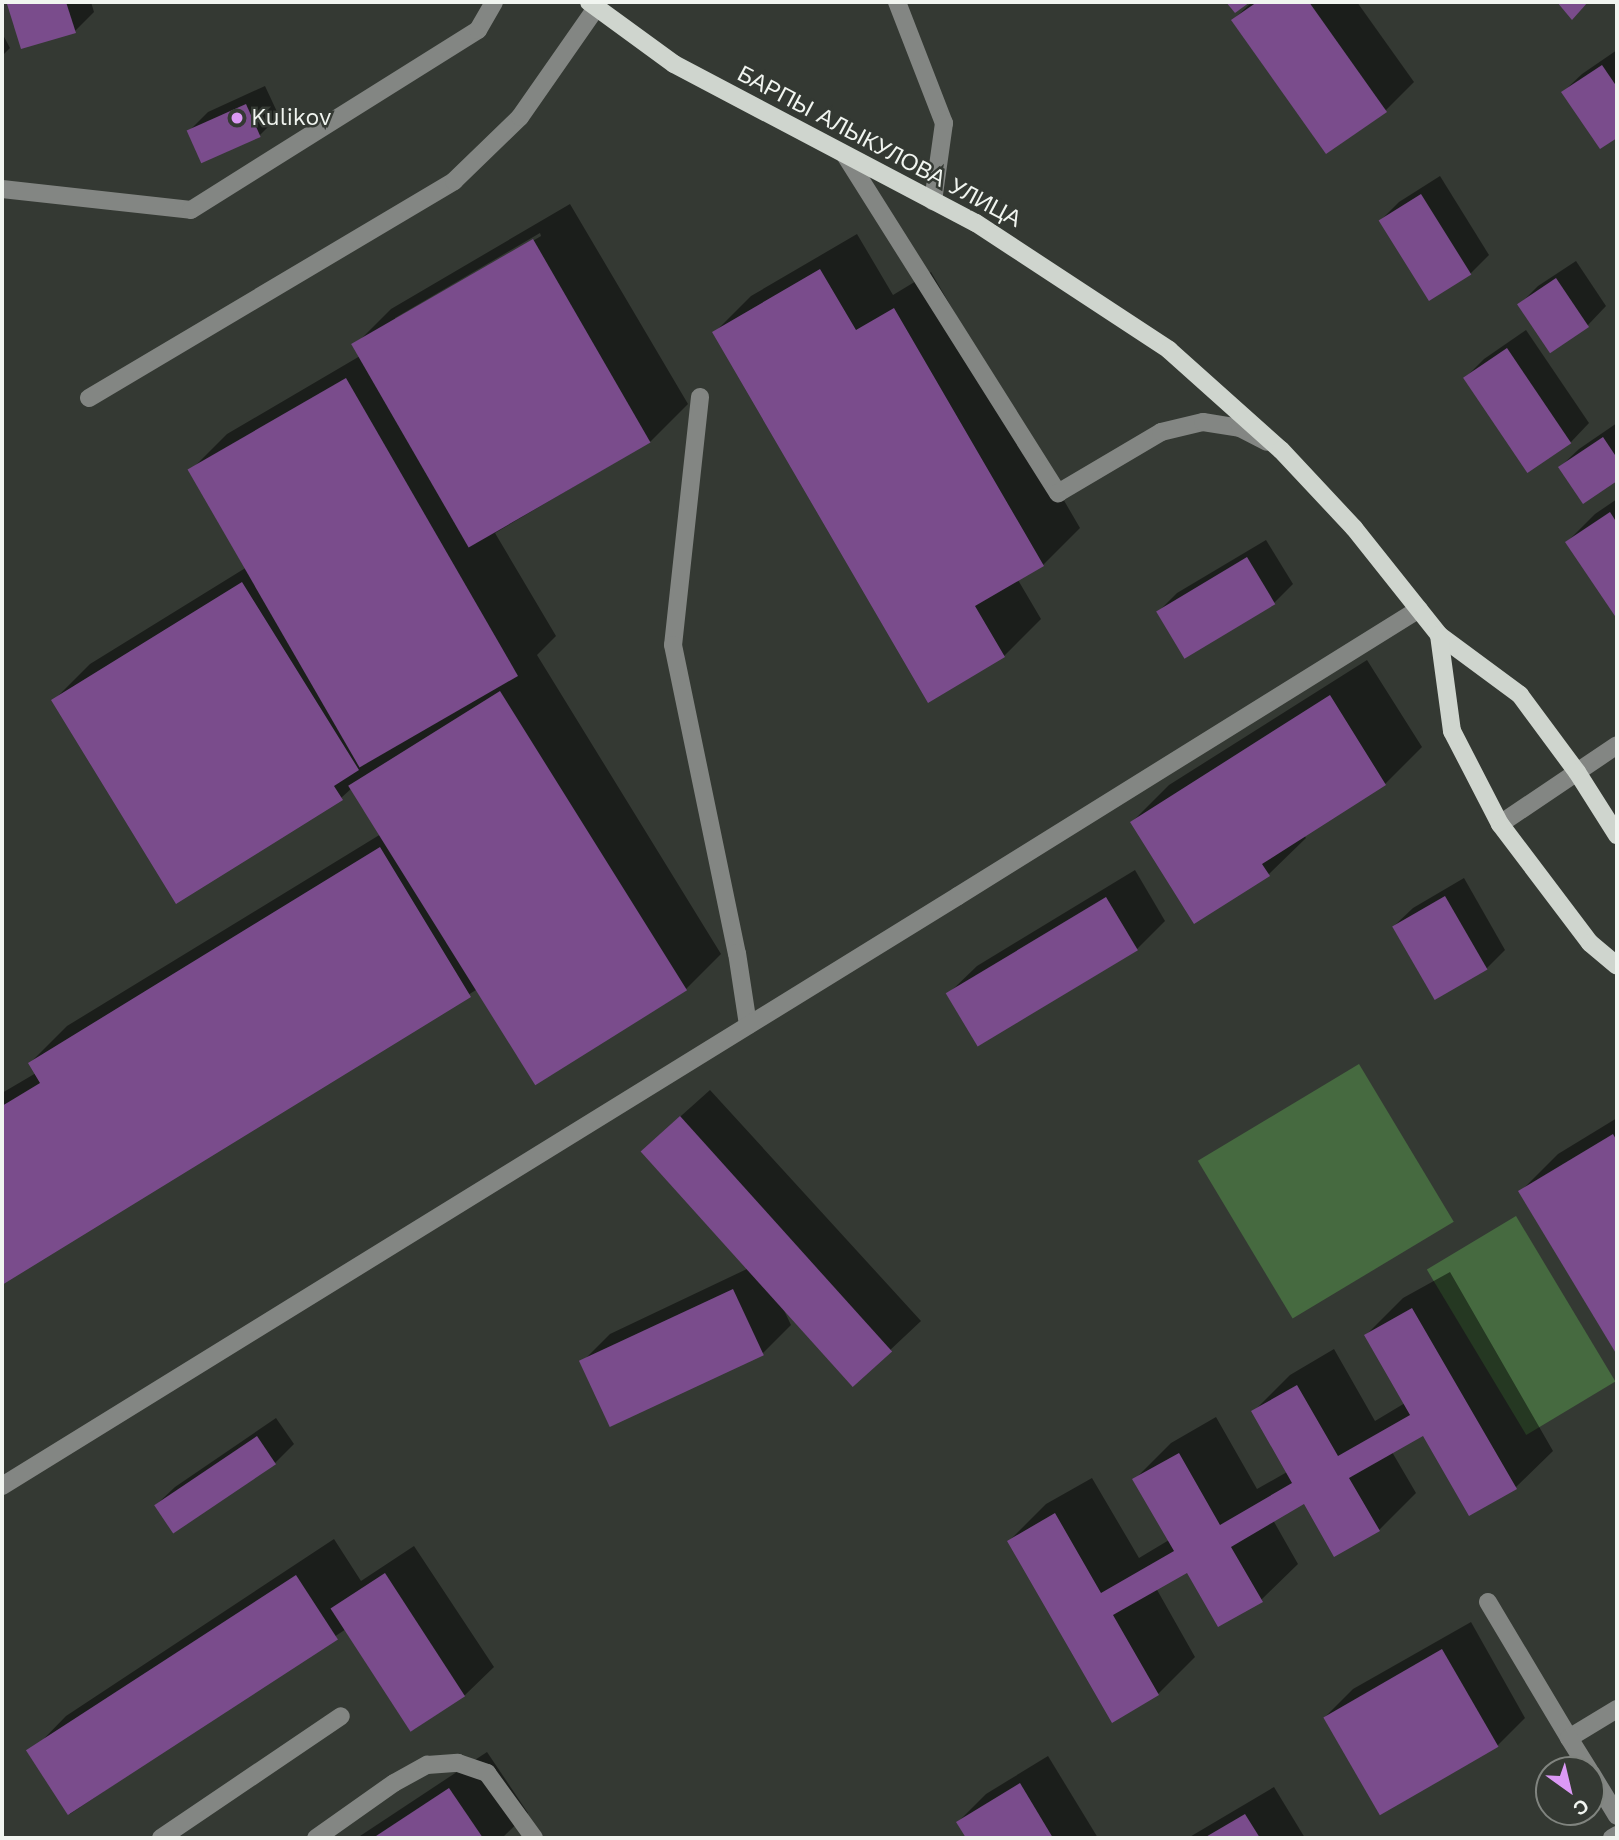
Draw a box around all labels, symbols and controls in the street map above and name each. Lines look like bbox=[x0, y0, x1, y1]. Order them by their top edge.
street label: БАРПЫ АЛЫКУЛОВА УЛИЦА bbox=[732, 60, 1026, 234]
place label: Kulikov bbox=[251, 104, 331, 132]
marker: Kulikov bbox=[229, 110, 245, 126]
north arrow bbox=[1535, 1756, 1605, 1826]
text: С bbox=[1569, 1794, 1593, 1821]

